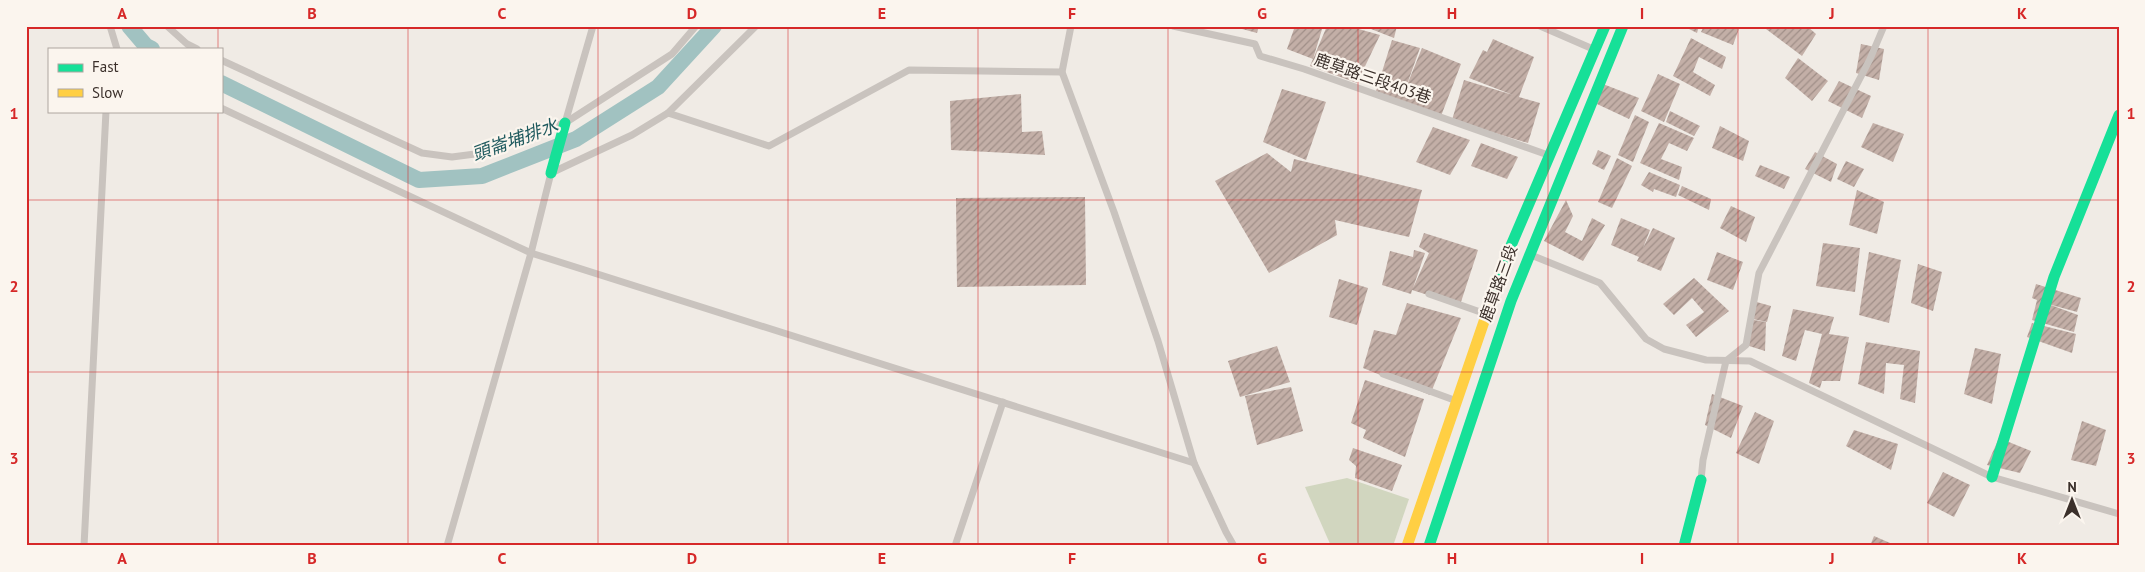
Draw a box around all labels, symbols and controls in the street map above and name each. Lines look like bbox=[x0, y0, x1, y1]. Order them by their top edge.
text: A bbox=[117, 3, 127, 23]
text: B bbox=[307, 3, 317, 23]
text: C bbox=[498, 3, 507, 23]
text: D bbox=[687, 3, 697, 23]
text: E bbox=[878, 3, 886, 23]
text: F bbox=[1068, 3, 1076, 23]
text: G bbox=[1257, 3, 1267, 23]
text: H bbox=[1447, 3, 1457, 23]
text: I bbox=[1640, 3, 1644, 23]
text: J bbox=[1828, 3, 1835, 23]
text: K bbox=[2017, 3, 2027, 23]
legend bbox=[48, 48, 222, 112]
street label: 鹿草路三段403巷 bbox=[1312, 49, 1434, 107]
text: Fast bbox=[92, 57, 119, 76]
text: Slow bbox=[92, 83, 123, 102]
text: 1 bbox=[9, 103, 19, 123]
text: 1 bbox=[2126, 103, 2136, 123]
water label: 頭崙埔排水 bbox=[469, 113, 562, 166]
street label: 鹿草路三段 bbox=[1475, 242, 1521, 324]
text: 2 bbox=[9, 276, 19, 296]
text: 2 bbox=[2126, 276, 2136, 296]
text: 3 bbox=[9, 448, 19, 468]
text: 3 bbox=[2126, 448, 2136, 468]
north arrow bbox=[2048, 474, 2098, 524]
text: N bbox=[2067, 478, 2077, 496]
text: A bbox=[117, 548, 127, 568]
text: B bbox=[307, 548, 317, 568]
text: C bbox=[498, 548, 507, 568]
text: D bbox=[687, 548, 697, 568]
text: E bbox=[878, 548, 886, 568]
text: F bbox=[1068, 548, 1076, 568]
text: G bbox=[1257, 548, 1267, 568]
text: H bbox=[1447, 548, 1457, 568]
text: I bbox=[1640, 548, 1644, 568]
text: J bbox=[1828, 548, 1835, 568]
text: K bbox=[2017, 548, 2027, 568]

